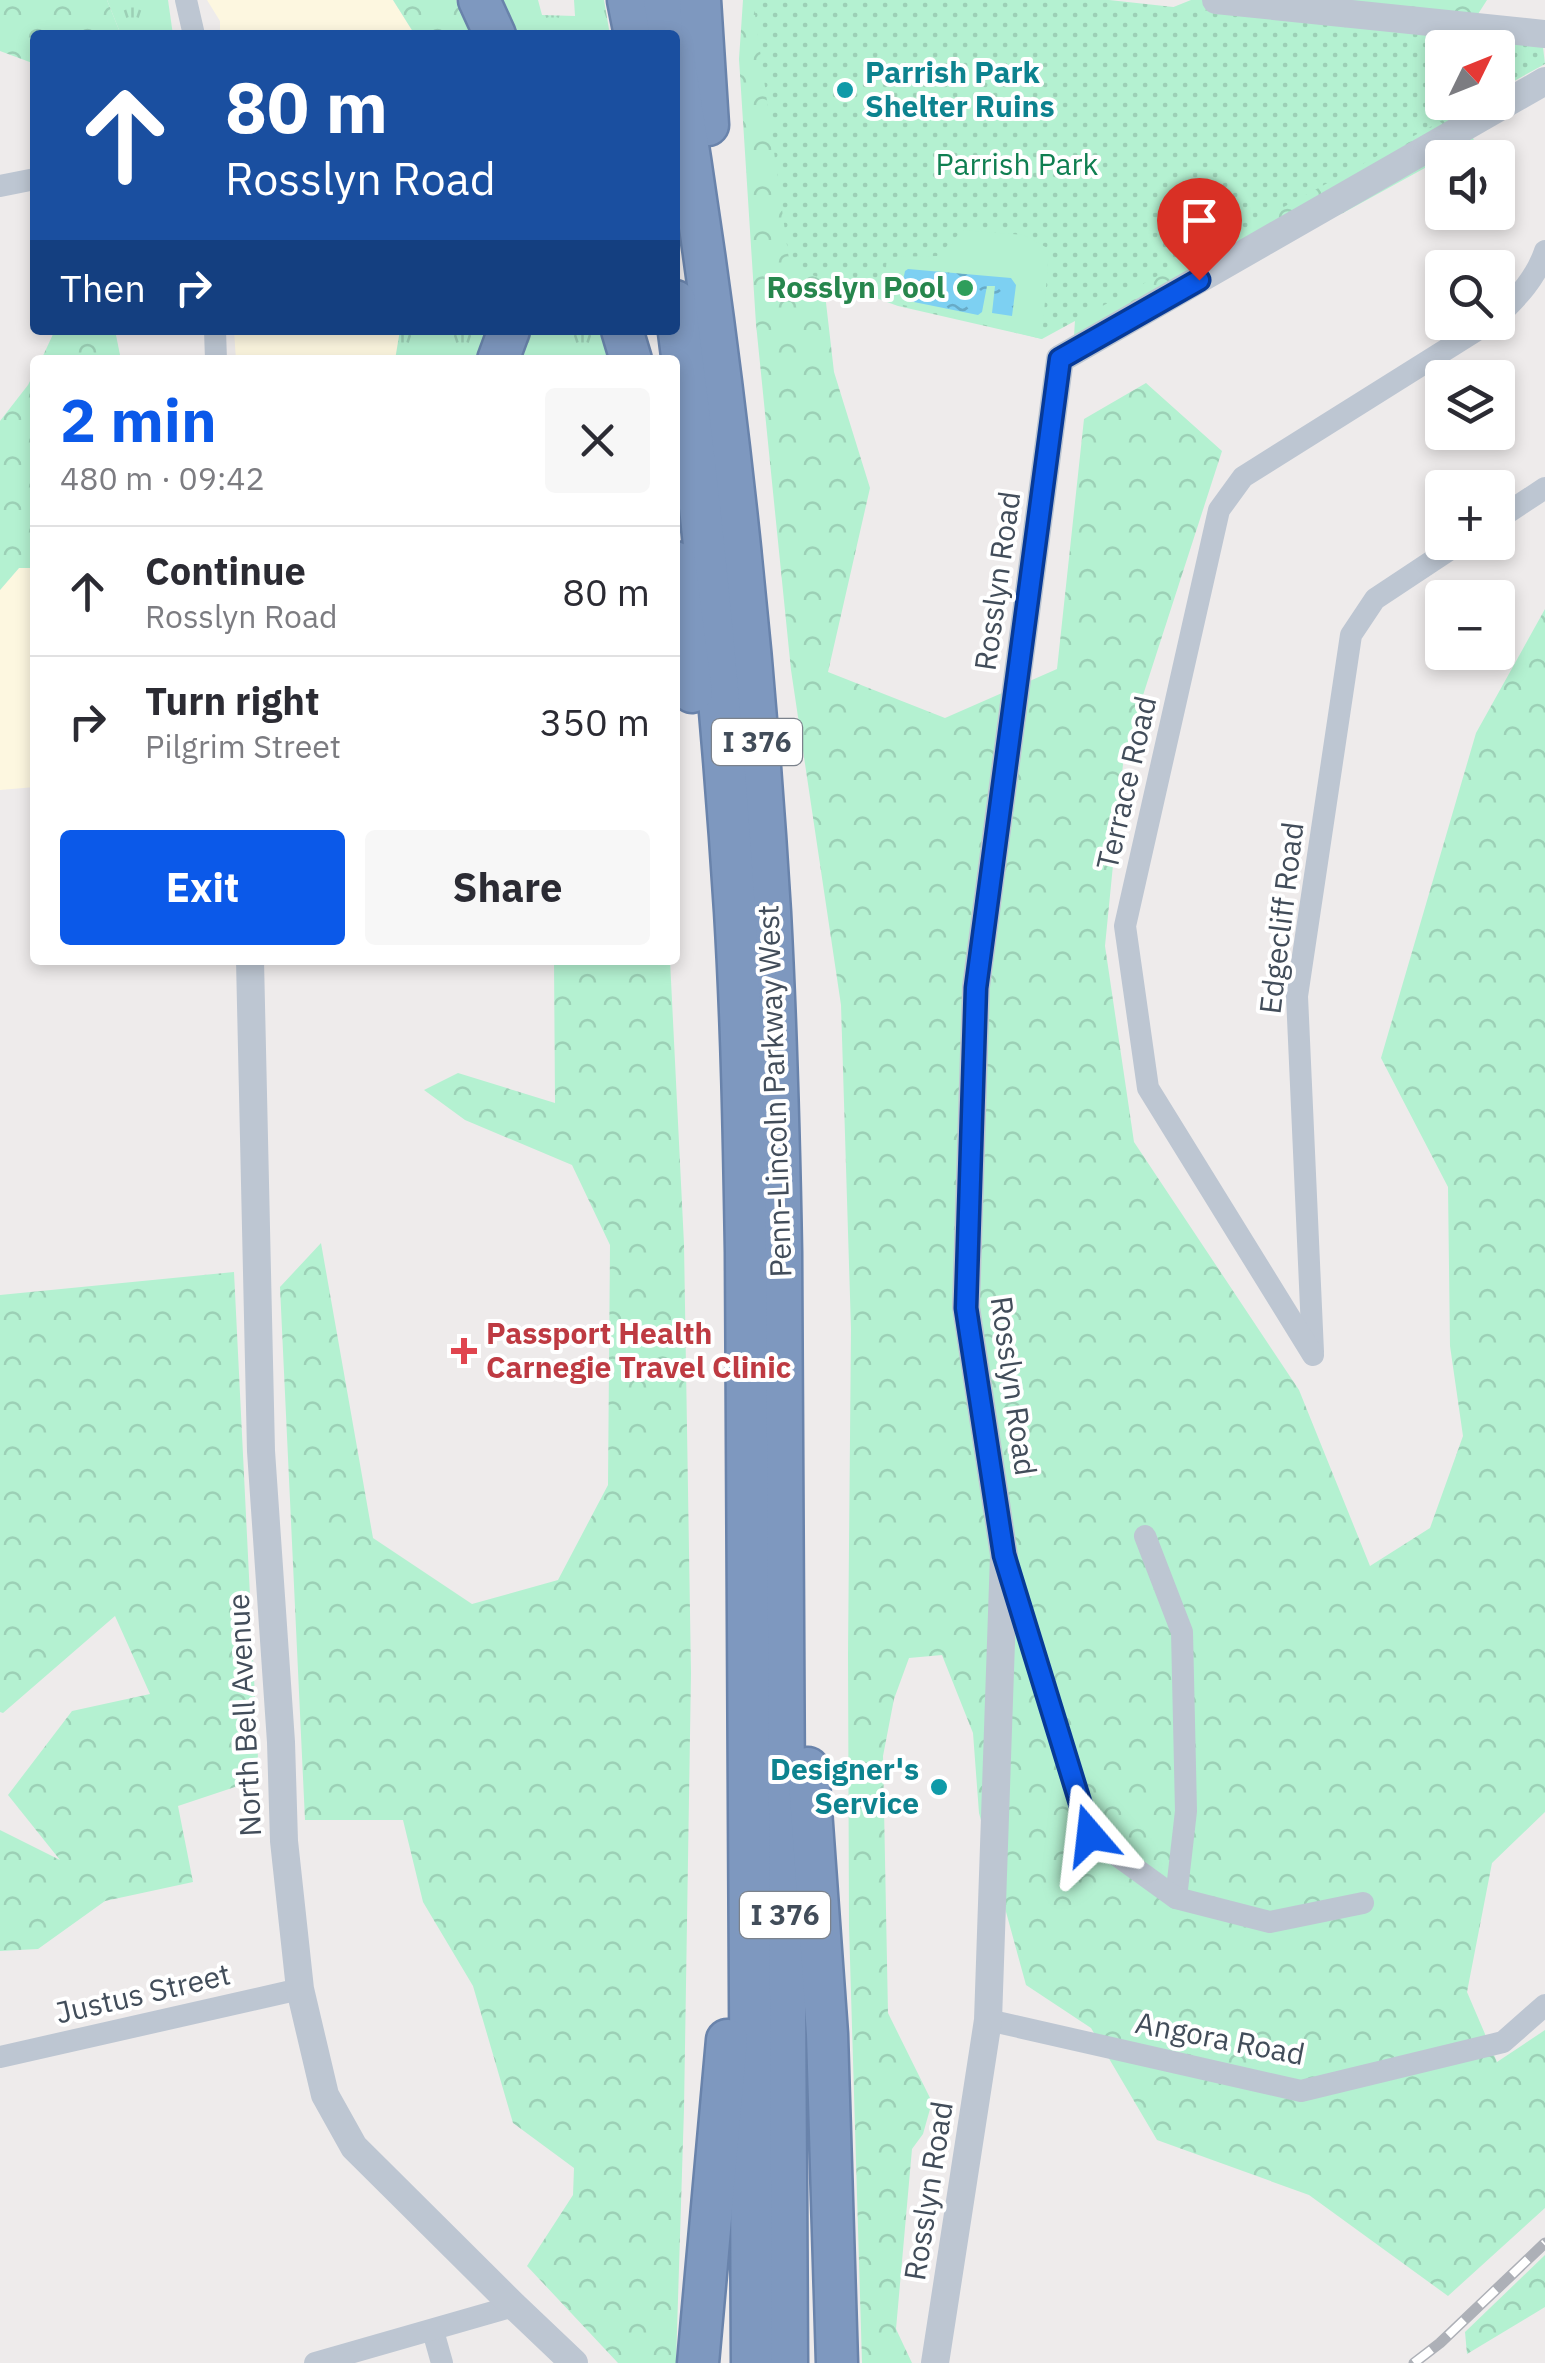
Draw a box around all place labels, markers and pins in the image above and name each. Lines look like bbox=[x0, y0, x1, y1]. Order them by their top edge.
place label: Parrish Park Shelter Ruins bbox=[865, 52, 1055, 125]
marker: Parrish Park Shelter Ruins bbox=[834, 79, 856, 101]
pin bbox=[1157, 178, 1242, 281]
place label: Rosslyn Pool bbox=[766, 267, 945, 306]
marker: Rosslyn Pool bbox=[954, 277, 976, 299]
place label: Passport Health Carnegie Travel Clinic bbox=[486, 1313, 791, 1386]
marker: Passport Health Carnegie Travel Clinic bbox=[451, 1338, 477, 1364]
place label: Designer's Service bbox=[770, 1749, 919, 1822]
marker: Designer's Service bbox=[928, 1776, 950, 1798]

